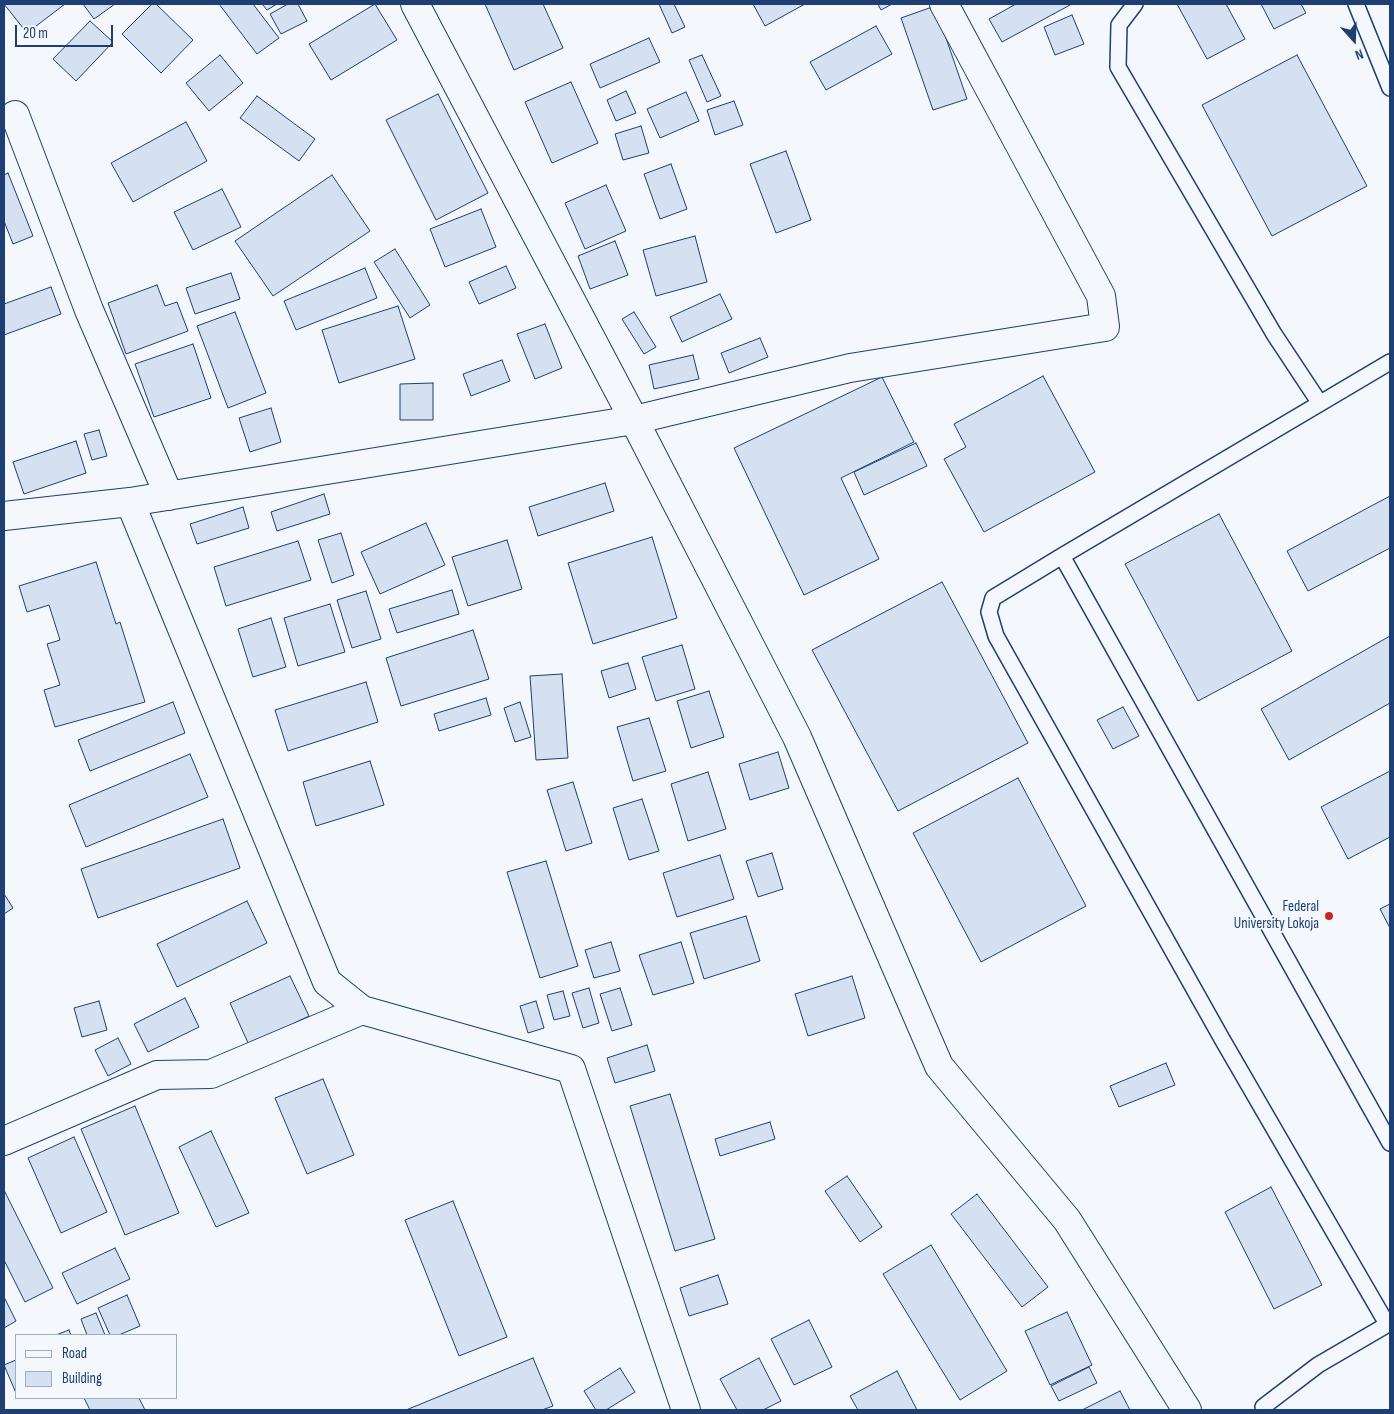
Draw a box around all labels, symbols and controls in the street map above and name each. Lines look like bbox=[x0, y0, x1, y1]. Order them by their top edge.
scale bar bbox=[18, 15, 115, 47]
north arrow bbox=[1329, 15, 1379, 65]
text: 20 m bbox=[23, 24, 48, 43]
text: N bbox=[1353, 45, 1366, 64]
place label: Federal University Lokoja bbox=[1234, 898, 1319, 933]
marker: Federal University Lokoja bbox=[1323, 910, 1335, 922]
legend bbox=[15, 1334, 178, 1399]
text: Road bbox=[62, 1344, 87, 1363]
text: Building bbox=[62, 1369, 102, 1388]

